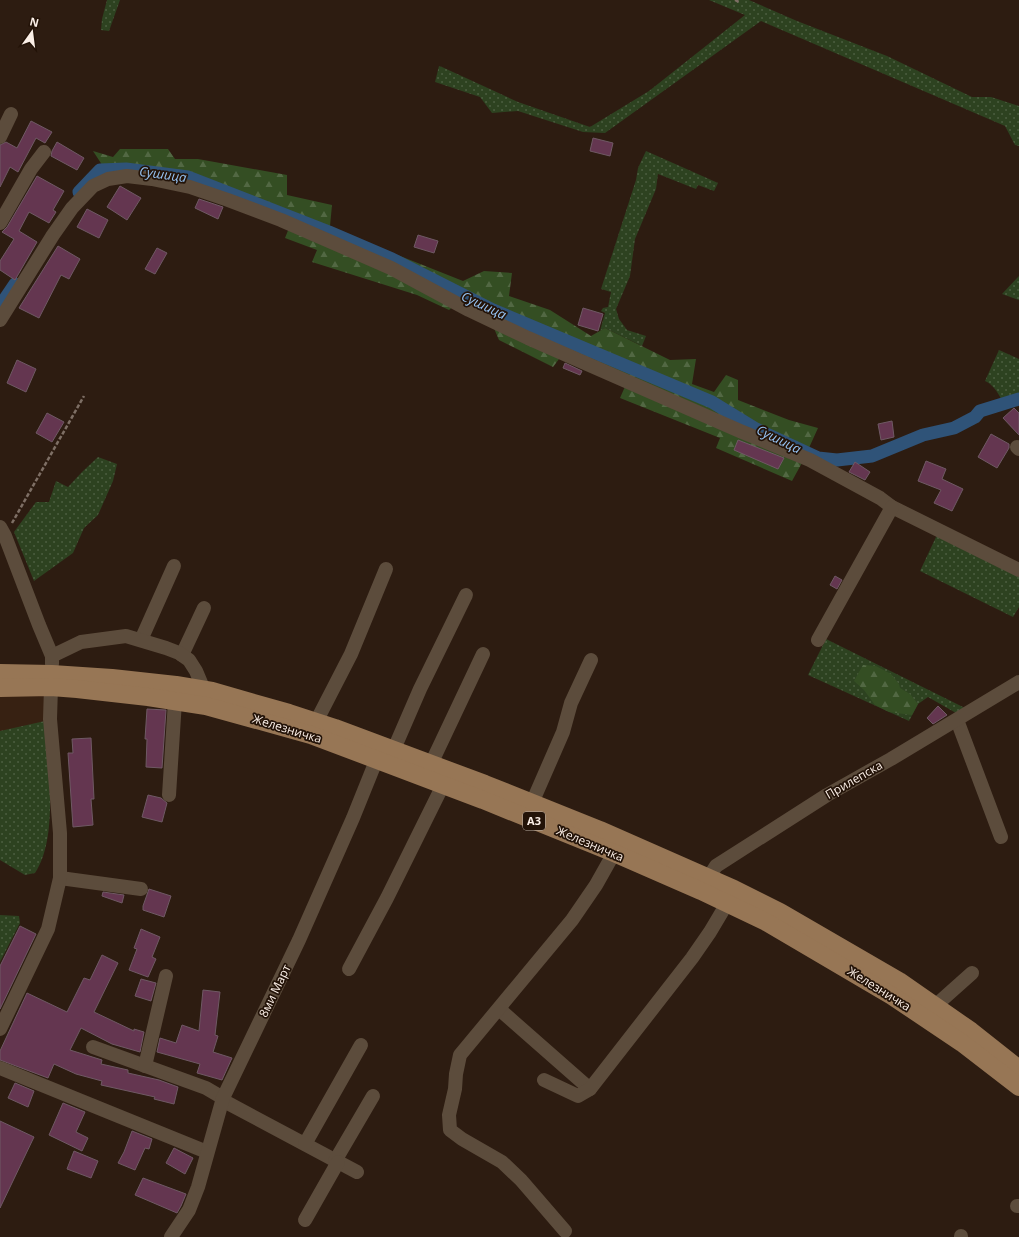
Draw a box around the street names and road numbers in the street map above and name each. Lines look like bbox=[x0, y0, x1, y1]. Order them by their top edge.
street label: Железничка bbox=[250, 710, 324, 747]
street label: Прилепска bbox=[822, 756, 885, 803]
road number: A3 bbox=[523, 812, 545, 830]
street label: Железничка bbox=[554, 822, 626, 865]
street label: 8ми Март bbox=[254, 961, 295, 1020]
street label: Железничка bbox=[844, 962, 914, 1015]

